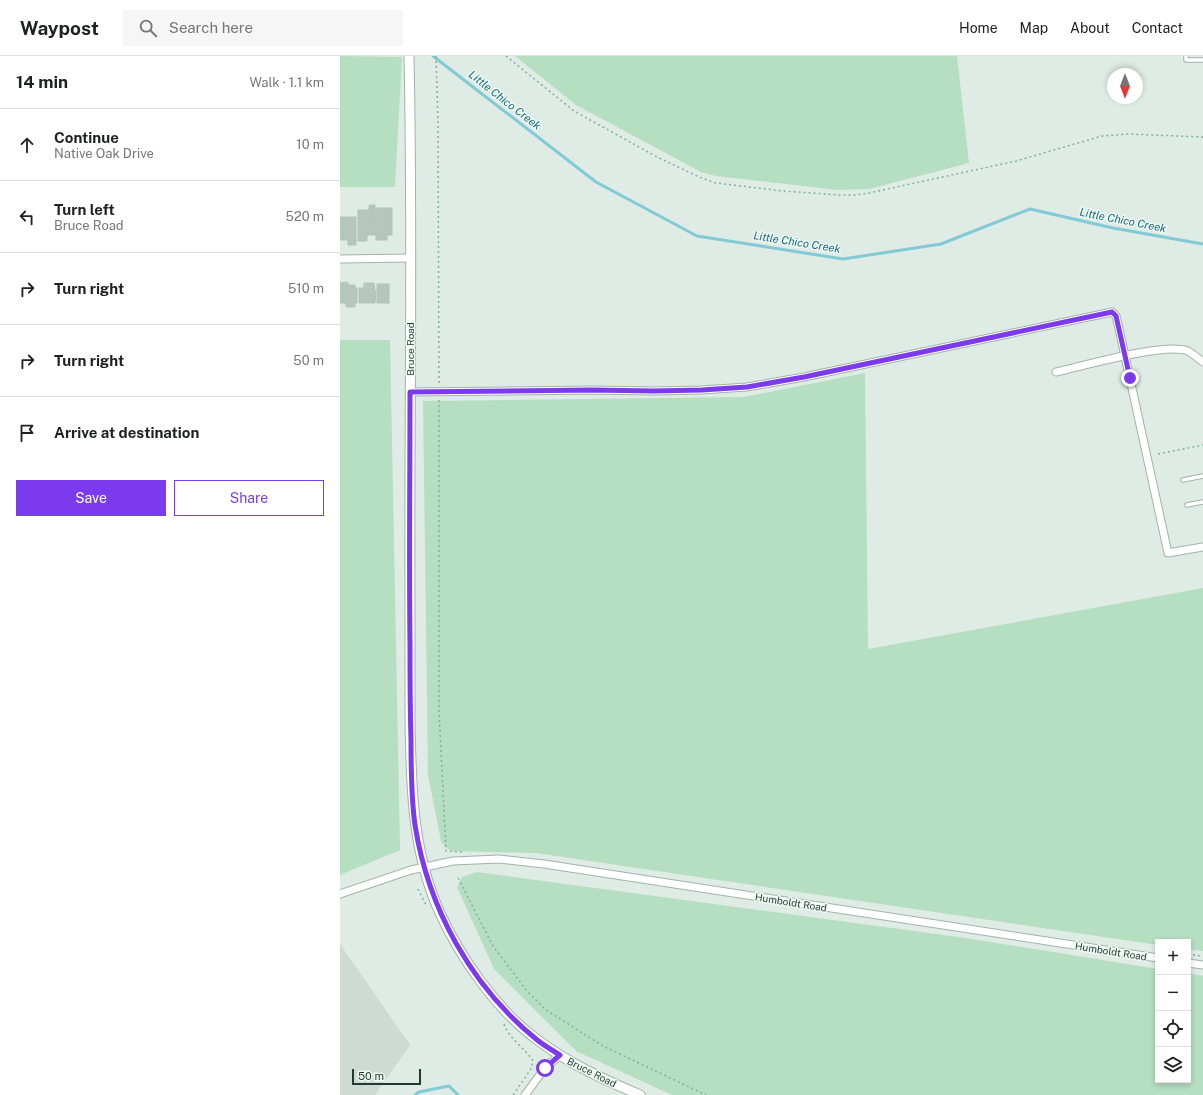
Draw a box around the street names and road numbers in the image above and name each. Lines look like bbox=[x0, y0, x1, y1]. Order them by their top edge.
street label: Bruce Road bbox=[404, 322, 416, 376]
street label: Humboldt Road bbox=[754, 890, 828, 914]
street label: Humboldt Road bbox=[1074, 939, 1148, 963]
street label: Bruce Road bbox=[565, 1054, 619, 1090]

